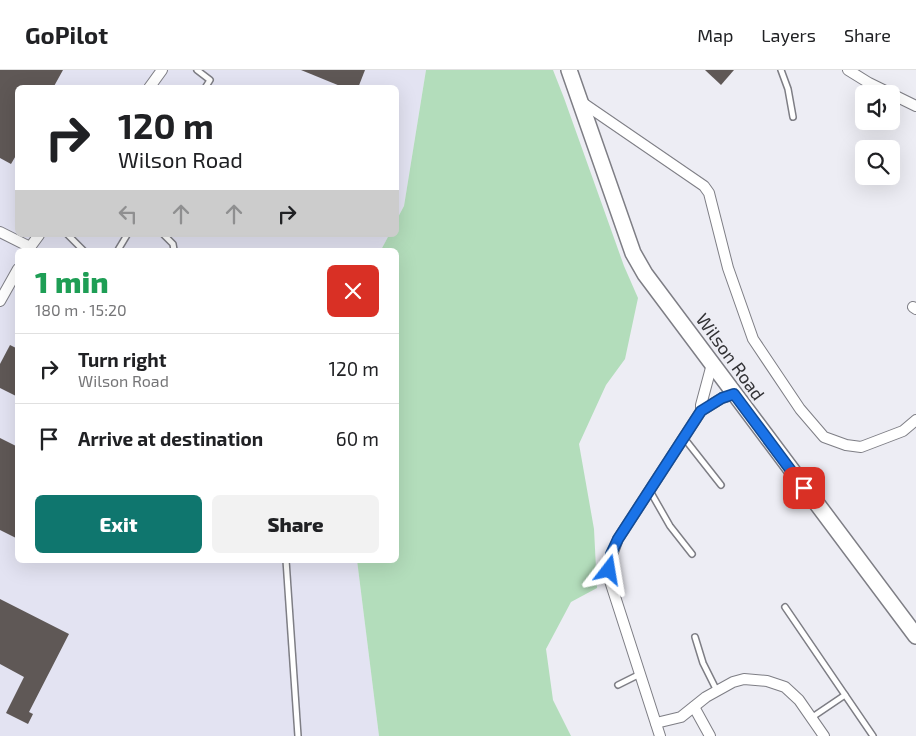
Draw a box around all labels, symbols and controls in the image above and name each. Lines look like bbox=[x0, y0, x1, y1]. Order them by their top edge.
text: GoPilot bbox=[25, 20, 108, 49]
text: Map bbox=[697, 24, 733, 46]
text: Layers bbox=[761, 24, 816, 46]
text: Share bbox=[844, 24, 891, 46]
map controls bbox=[855, 85, 900, 185]
button: sound bbox=[855, 85, 900, 130]
text: 120 m bbox=[118, 104, 214, 146]
icon: right bbox=[35, 105, 100, 170]
button: search bbox=[855, 140, 900, 185]
text: Wilson Road bbox=[118, 146, 243, 172]
icon: left bbox=[114, 200, 142, 228]
icon: ahead bbox=[167, 200, 195, 228]
icon: ahead bbox=[220, 200, 248, 228]
icon: right bbox=[273, 200, 301, 228]
text: 1 min bbox=[35, 263, 109, 299]
button: close bbox=[327, 265, 379, 317]
text: 180 m · 15:20 bbox=[35, 300, 127, 319]
street label: Wilson Road bbox=[692, 309, 770, 404]
text: Turn right bbox=[78, 348, 166, 371]
icon: right bbox=[35, 355, 63, 383]
text: 120 m bbox=[328, 357, 379, 380]
text: Wilson Road bbox=[78, 371, 169, 390]
icon: arrive bbox=[35, 425, 63, 453]
text: Arrive at destination bbox=[78, 427, 263, 450]
text: 60 m bbox=[336, 427, 379, 450]
pin bbox=[783, 467, 825, 509]
icon: arrive bbox=[790, 474, 818, 502]
button: Exit bbox=[35, 495, 202, 553]
button: Share bbox=[212, 495, 379, 553]
position arrow bbox=[582, 543, 634, 595]

